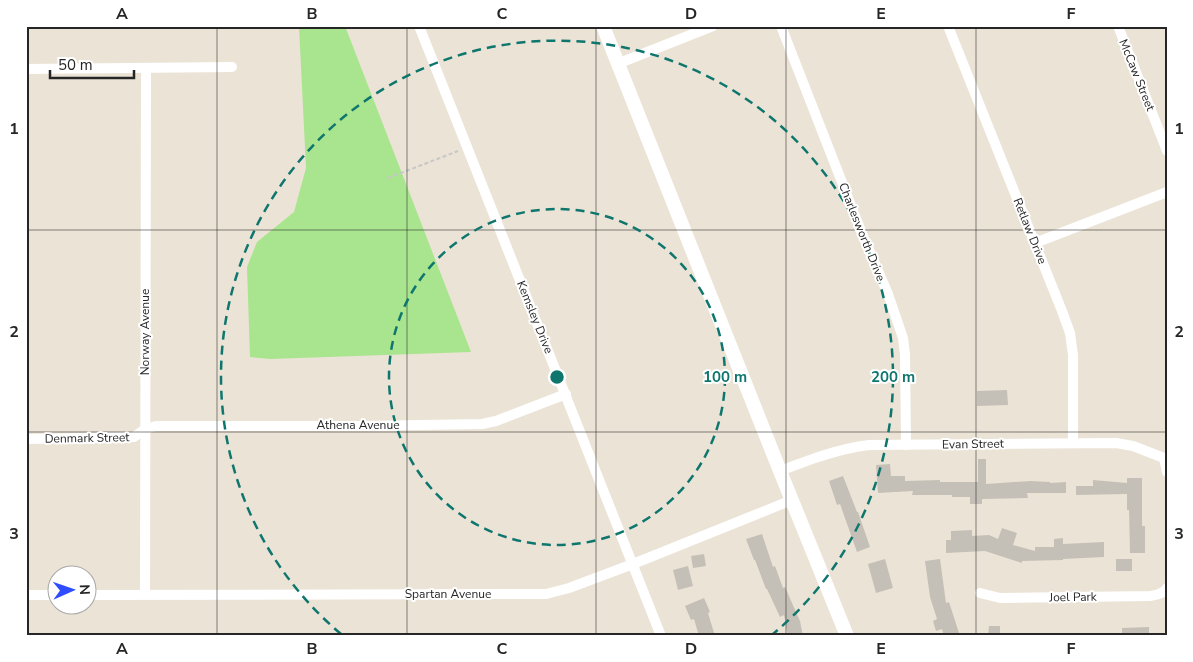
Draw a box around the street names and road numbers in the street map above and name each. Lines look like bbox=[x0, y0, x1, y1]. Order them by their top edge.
street label: McCaw Street bbox=[1115, 37, 1159, 114]
street label: Charlesworth Drive bbox=[835, 180, 889, 284]
street label: Retlaw Drive bbox=[1009, 196, 1051, 266]
street label: Kemsley Drive bbox=[513, 278, 557, 356]
street label: Norway Avenue bbox=[137, 289, 153, 375]
street label: Athena Avenue bbox=[316, 417, 400, 433]
street label: Denmark Street bbox=[44, 429, 130, 447]
street label: Evan Street bbox=[942, 435, 1005, 453]
street label: Spartan Avenue bbox=[405, 586, 491, 602]
street label: Joel Park bbox=[1048, 589, 1098, 605]

